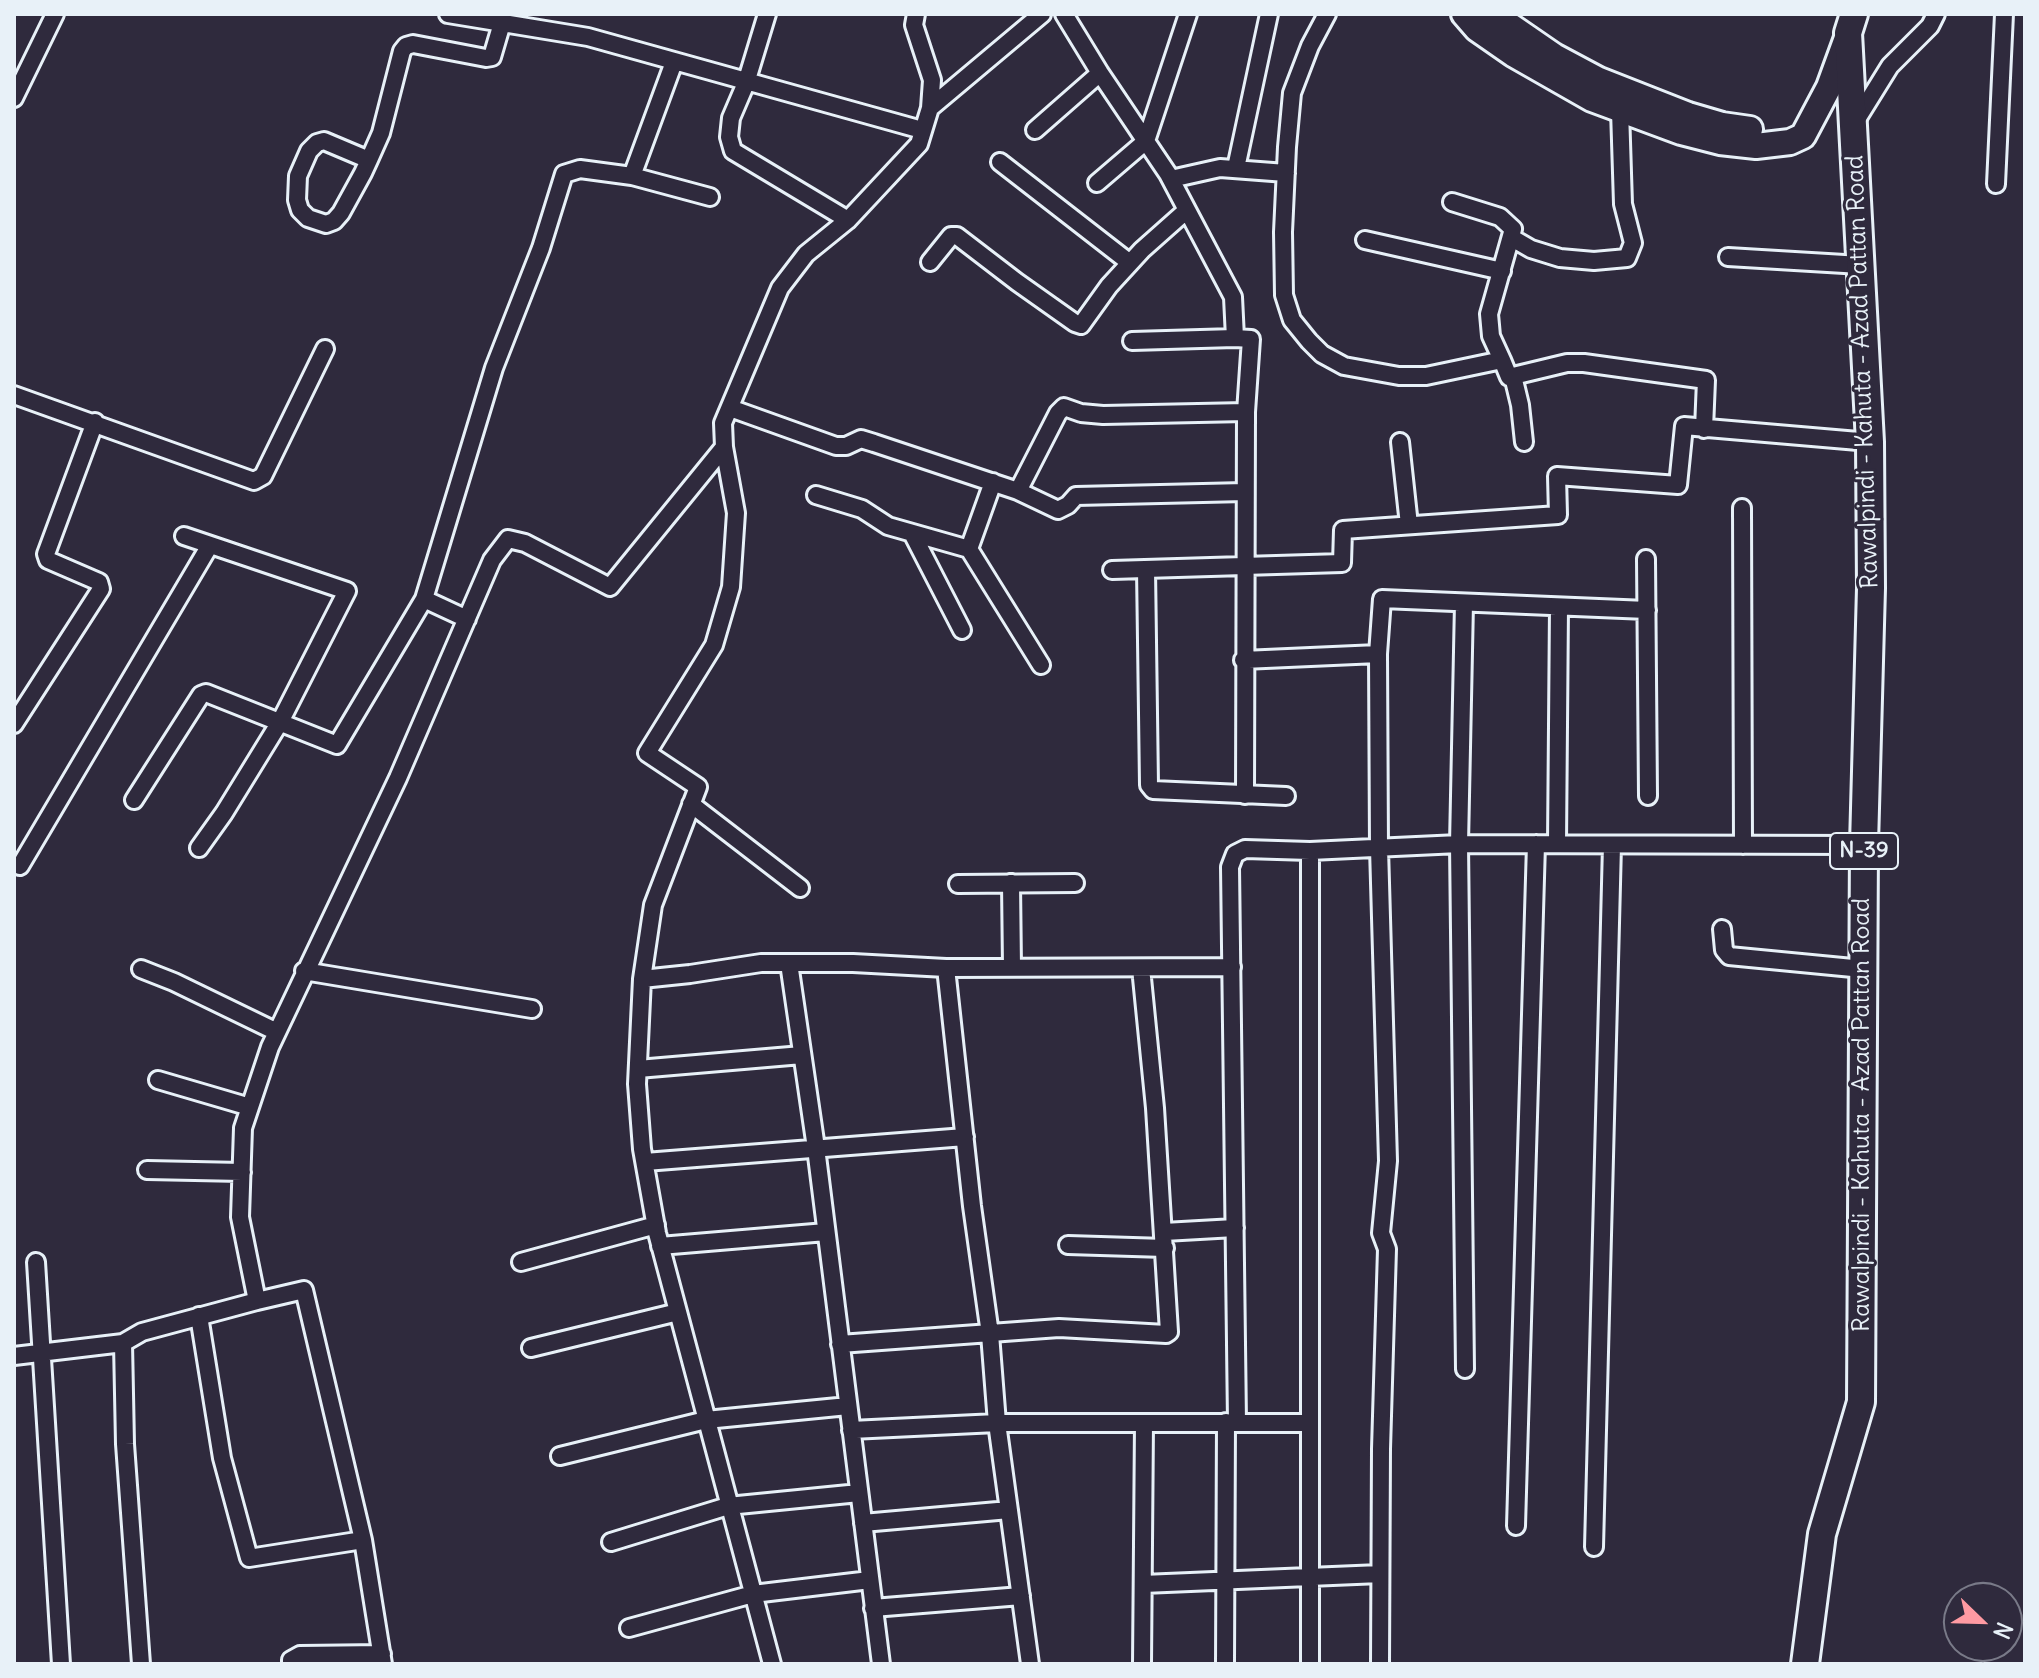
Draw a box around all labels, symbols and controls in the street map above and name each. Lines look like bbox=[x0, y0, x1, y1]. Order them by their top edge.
street label: Rawalpindi - Kahuta - Azad Pattan Road bbox=[1841, 155, 1885, 589]
road number: N-39 bbox=[1830, 833, 1898, 869]
street label: Rawalpindi - Kahuta - Azad Pattan Road bbox=[1848, 898, 1876, 1332]
north arrow bbox=[1943, 1582, 2023, 1662]
text: N bbox=[1987, 1618, 2019, 1643]

